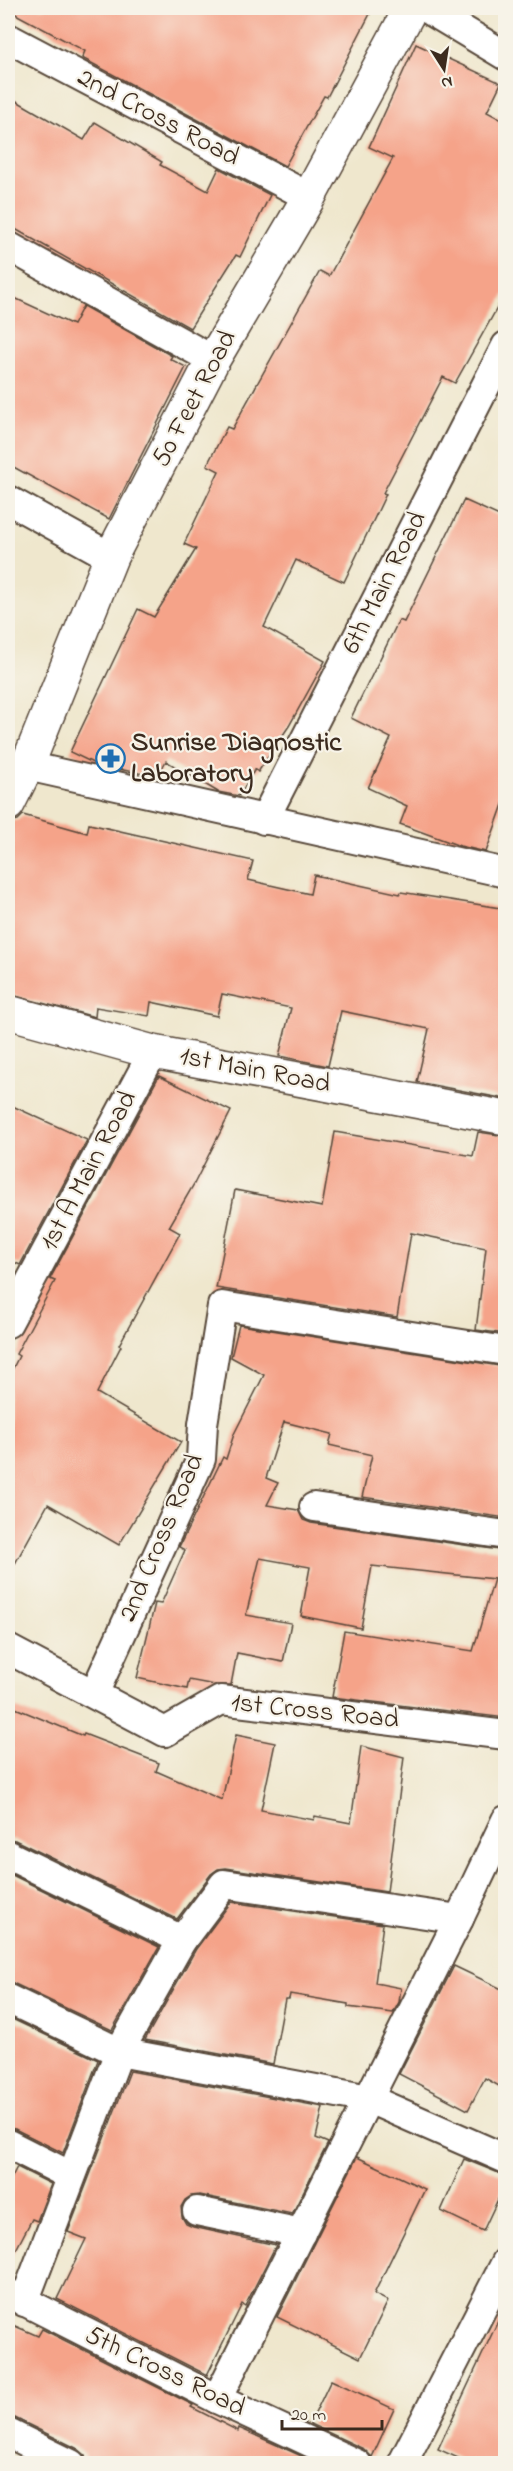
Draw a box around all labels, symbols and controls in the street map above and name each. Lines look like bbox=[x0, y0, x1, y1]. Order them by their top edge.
north arrow bbox=[414, 39, 474, 99]
street label: 2nd Cross Road bbox=[70, 59, 246, 177]
text: N bbox=[439, 69, 454, 95]
street label: 50 Feet Road bbox=[143, 324, 247, 474]
street label: 6th Main Road bbox=[332, 505, 438, 661]
place label: Sunrise Diagnostic Laboratory bbox=[131, 724, 342, 794]
pharmacy icon: Sunrise Diagnostic Laboratory bbox=[94, 743, 126, 775]
street label: 1st Main Road bbox=[176, 1037, 334, 1105]
street label: 1st A Main Road bbox=[30, 1084, 148, 1258]
street label: 2nd Cross Road bbox=[109, 1448, 215, 1628]
street label: 1st Cross Road bbox=[229, 1684, 401, 1740]
street label: 5th Cross Road bbox=[78, 2316, 252, 2428]
scale bar bbox=[282, 2393, 382, 2431]
text: 20 m bbox=[291, 2403, 326, 2429]

